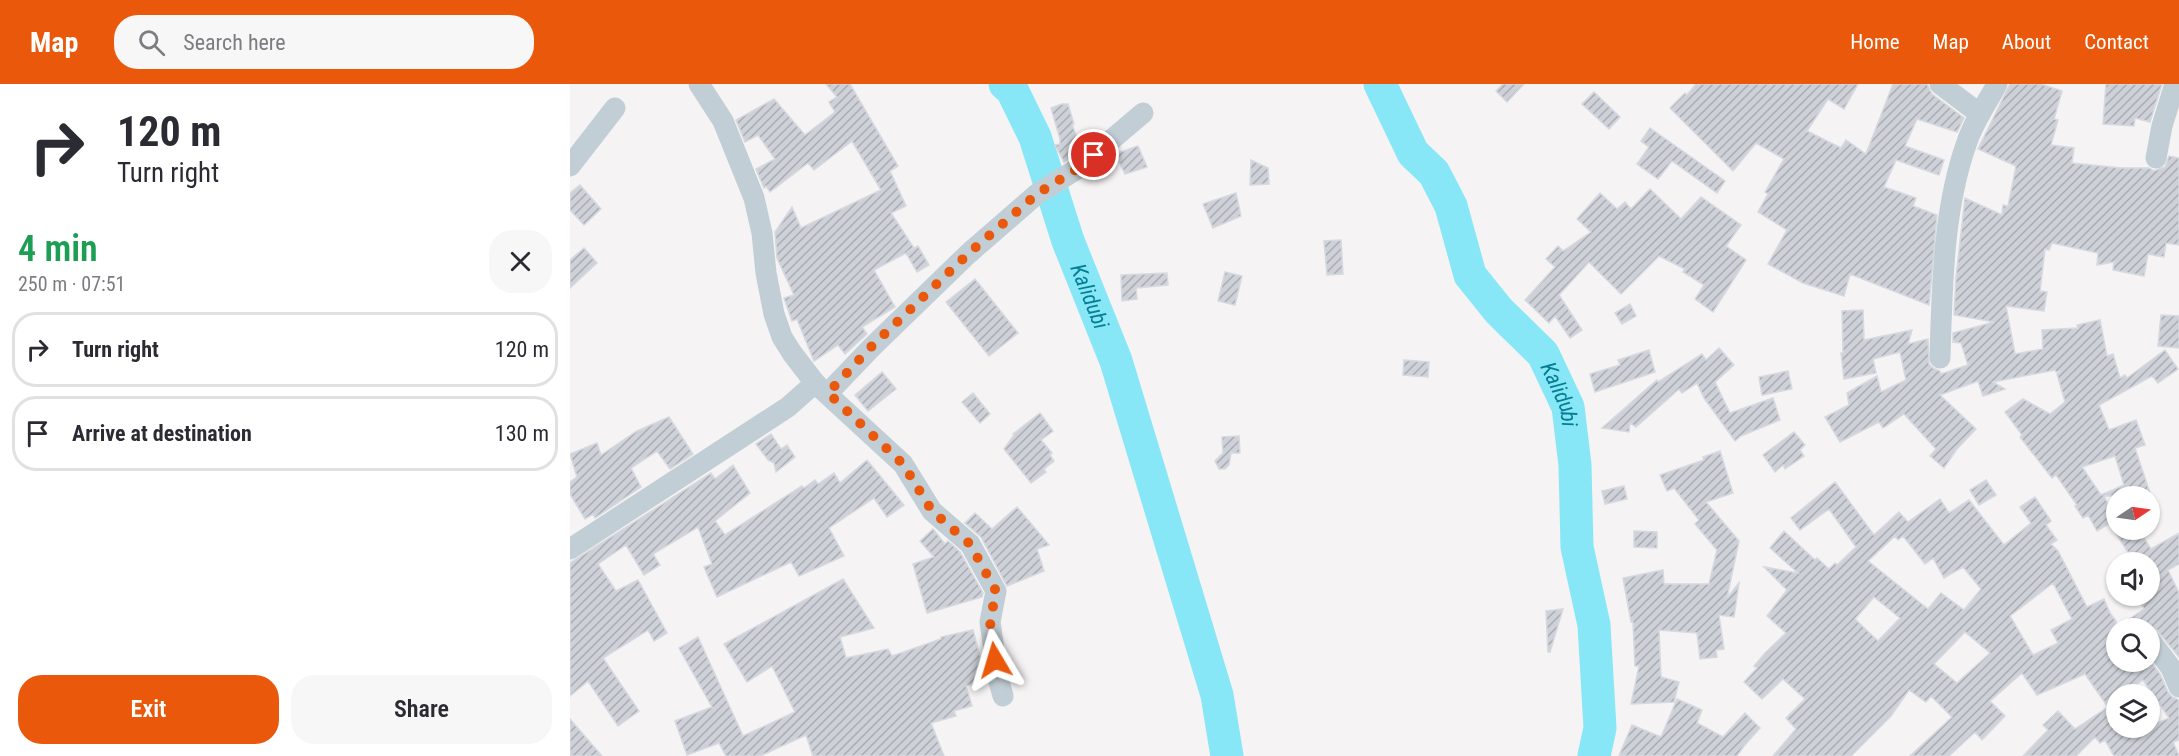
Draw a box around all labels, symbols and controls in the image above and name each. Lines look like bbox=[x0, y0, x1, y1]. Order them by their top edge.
search box bbox=[114, 15, 534, 69]
text: Map bbox=[30, 26, 78, 59]
icon: search bbox=[135, 26, 168, 59]
text: Search here bbox=[183, 30, 286, 55]
text: Home bbox=[1850, 30, 1900, 54]
text: Map bbox=[1933, 30, 1969, 54]
text: About bbox=[2002, 30, 2051, 54]
text: Contact bbox=[2084, 30, 2149, 54]
text: 120 m bbox=[117, 107, 222, 156]
icon: right bbox=[18, 108, 96, 186]
pin bbox=[1068, 129, 1119, 180]
icon: arrive bbox=[1077, 138, 1110, 171]
text: Turn right bbox=[117, 157, 219, 189]
text: 4 min bbox=[18, 228, 98, 270]
button: close bbox=[489, 230, 552, 293]
water label: Kalidubi bbox=[1066, 260, 1114, 332]
text: 250 m · 07:51 bbox=[18, 272, 125, 296]
icon: right bbox=[21, 333, 54, 366]
text: Turn right bbox=[72, 337, 159, 362]
text: 120 m bbox=[495, 337, 549, 362]
water label: Kalidubi bbox=[1536, 358, 1583, 428]
icon: arrive bbox=[21, 417, 54, 450]
text: Arrive at destination bbox=[72, 421, 252, 446]
text: 130 m bbox=[495, 421, 549, 446]
north arrow bbox=[2106, 486, 2160, 540]
map controls bbox=[2106, 486, 2160, 738]
button: sound bbox=[2106, 552, 2160, 606]
button: search bbox=[2106, 618, 2160, 672]
position arrow bbox=[963, 628, 1027, 692]
button: Exit bbox=[18, 675, 279, 744]
button: Share bbox=[291, 675, 552, 744]
button: layers bbox=[2106, 684, 2160, 738]

